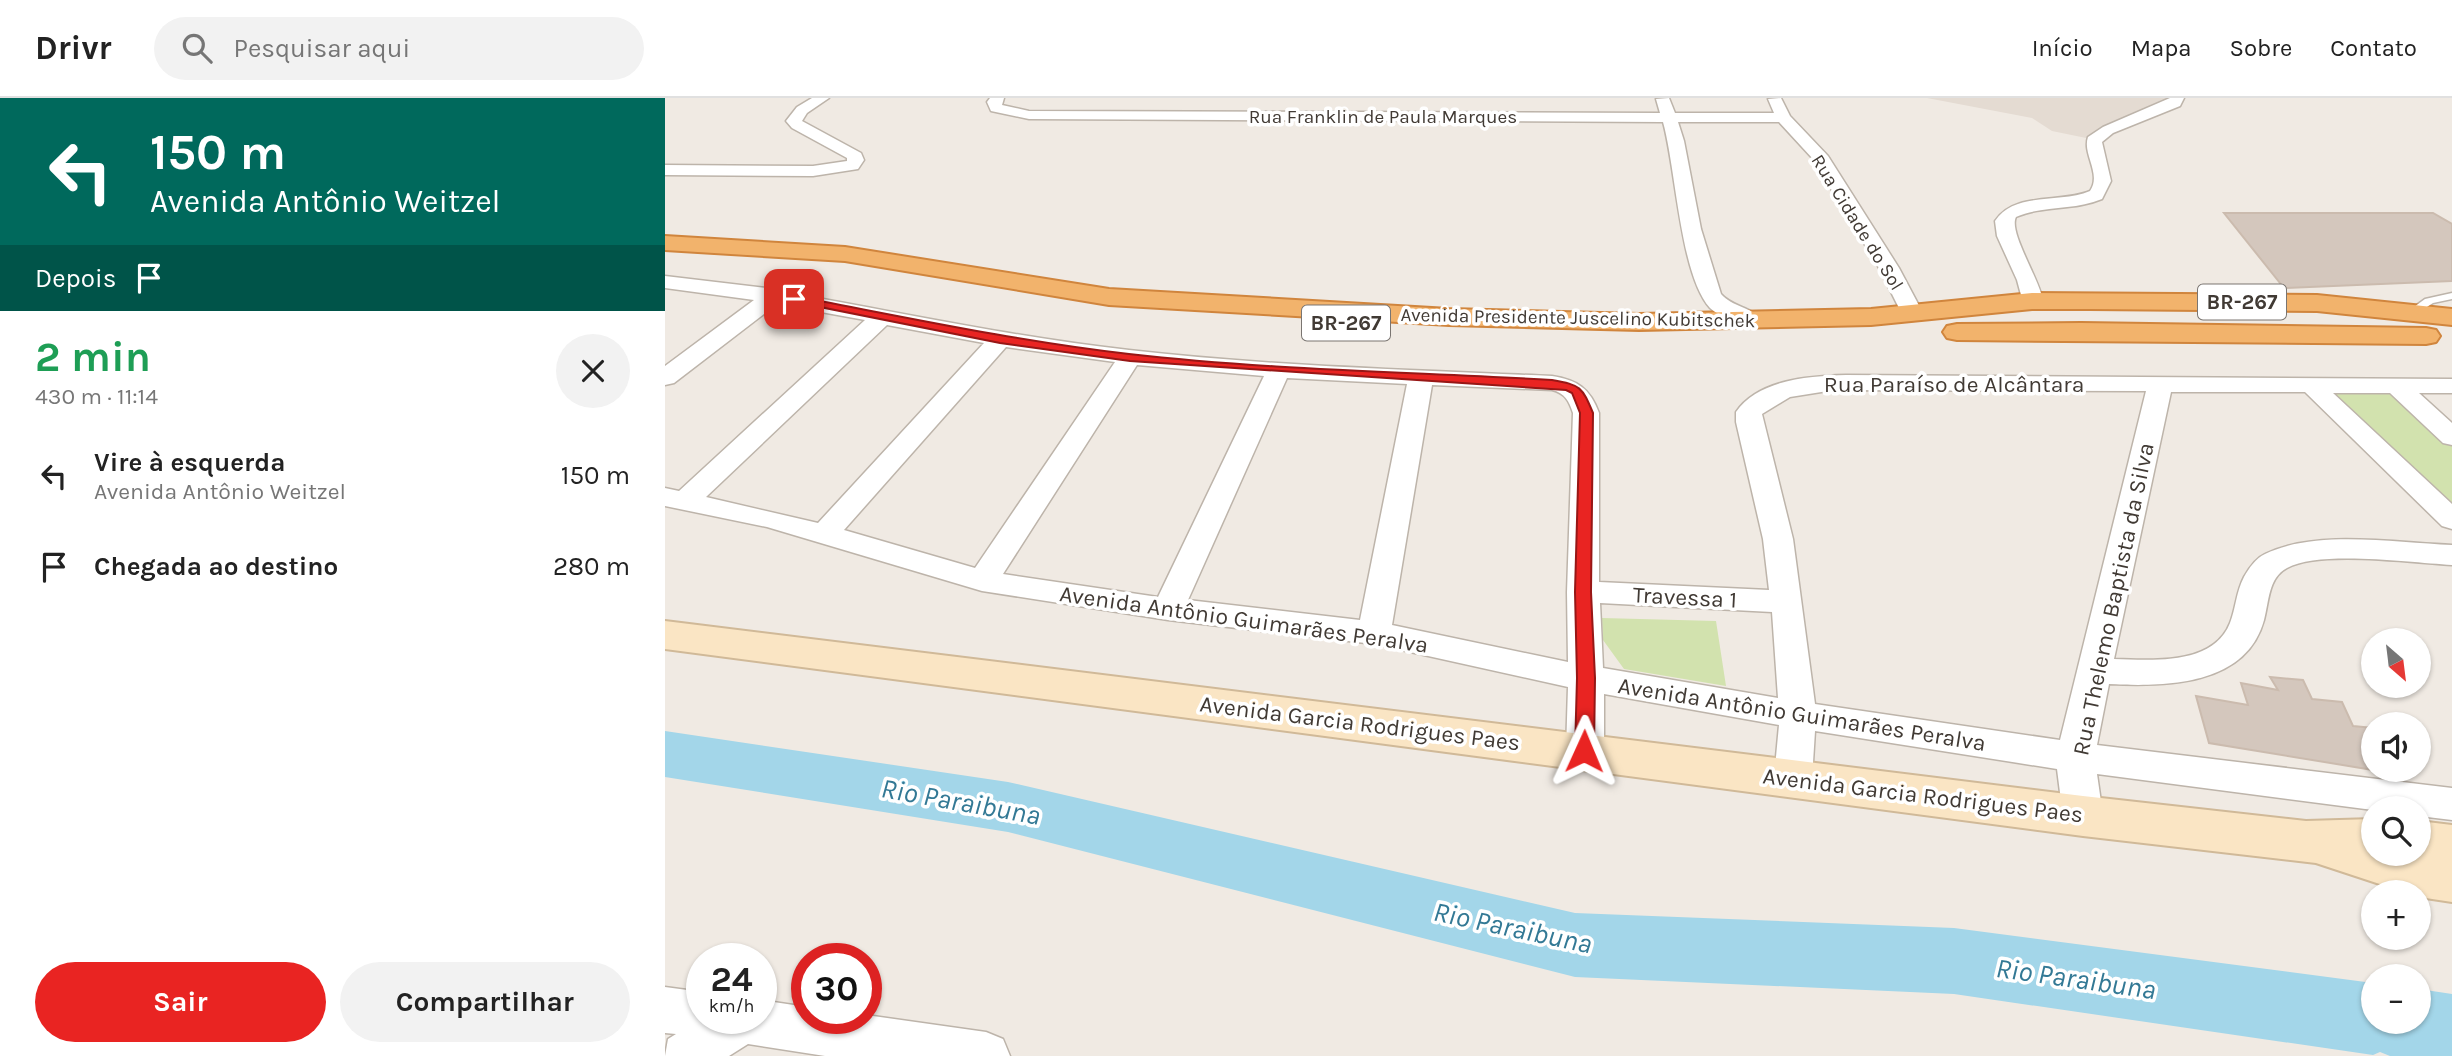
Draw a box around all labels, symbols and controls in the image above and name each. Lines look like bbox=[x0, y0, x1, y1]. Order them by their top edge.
search box bbox=[154, 17, 644, 80]
text: Drivr bbox=[35, 29, 112, 67]
icon: search bbox=[178, 29, 216, 67]
text: Pesquisar aqui bbox=[234, 33, 410, 64]
text: Início bbox=[2032, 34, 2093, 62]
text: Mapa bbox=[2131, 34, 2191, 62]
text: Sobre bbox=[2229, 34, 2292, 62]
text: Contato bbox=[2330, 34, 2417, 62]
street label: Rua Franklin de Paula Marques bbox=[1249, 106, 1517, 128]
text: 150 m bbox=[150, 124, 286, 181]
icon: left bbox=[35, 126, 126, 217]
street label: Rua Cidade do Sol bbox=[1806, 151, 1908, 295]
text: Avenida Antônio Weitzel bbox=[150, 183, 501, 220]
icon: arrive bbox=[130, 259, 168, 297]
text: Depois bbox=[35, 263, 116, 294]
pin bbox=[764, 269, 824, 329]
icon: arrive bbox=[775, 280, 813, 318]
road number: BR-267 bbox=[2198, 284, 2286, 320]
street label: Avenida Presidente Juscelino Kubitschek bbox=[1400, 304, 1756, 332]
road number: BR-267 bbox=[1302, 306, 1390, 341]
text: 2 min bbox=[35, 332, 151, 382]
button: close bbox=[556, 334, 630, 408]
street label: Rua Paraíso de Alcântara bbox=[1824, 371, 2084, 398]
text: 430 m · 11:14 bbox=[35, 383, 158, 410]
street label: Rua Thelemo Baptista da Silva bbox=[2067, 440, 2160, 758]
text: Vire à esquerda bbox=[94, 447, 285, 478]
icon: left bbox=[35, 457, 73, 495]
text: 150 m bbox=[561, 460, 630, 491]
text: Avenida Antônio Weitzel bbox=[94, 478, 346, 505]
icon: arrive bbox=[35, 548, 73, 586]
text: Chegada ao destino bbox=[94, 551, 338, 582]
text: 280 m bbox=[553, 551, 630, 582]
street label: Avenida Antônio Guimarães Peralva bbox=[1058, 580, 1430, 659]
street label: Travessa 1 bbox=[1632, 581, 1738, 614]
north arrow bbox=[2361, 628, 2431, 698]
map controls bbox=[2361, 628, 2431, 1034]
street label: Avenida Antônio Guimarães Peralva bbox=[1616, 672, 1988, 757]
street label: Avenida Garcia Rodrigues Paes bbox=[1198, 690, 1521, 757]
button: sound bbox=[2361, 712, 2431, 782]
position arrow bbox=[1547, 714, 1621, 788]
street label: Avenida Garcia Rodrigues Paes bbox=[1761, 762, 2084, 829]
water label: Rio Paraibuna bbox=[879, 771, 1043, 832]
button: search bbox=[2361, 796, 2431, 866]
button: + bbox=[2361, 880, 2431, 950]
water label: Rio Paraibuna bbox=[1431, 895, 1595, 960]
speed limit sign: 30 bbox=[791, 943, 882, 1034]
water label: Rio Paraibuna bbox=[1994, 951, 2158, 1006]
text: 24 bbox=[711, 959, 753, 1000]
button: Sair bbox=[35, 962, 326, 1042]
button: Compartilhar bbox=[340, 962, 630, 1042]
button: − bbox=[2361, 964, 2431, 1034]
text: km/h bbox=[709, 995, 754, 1017]

